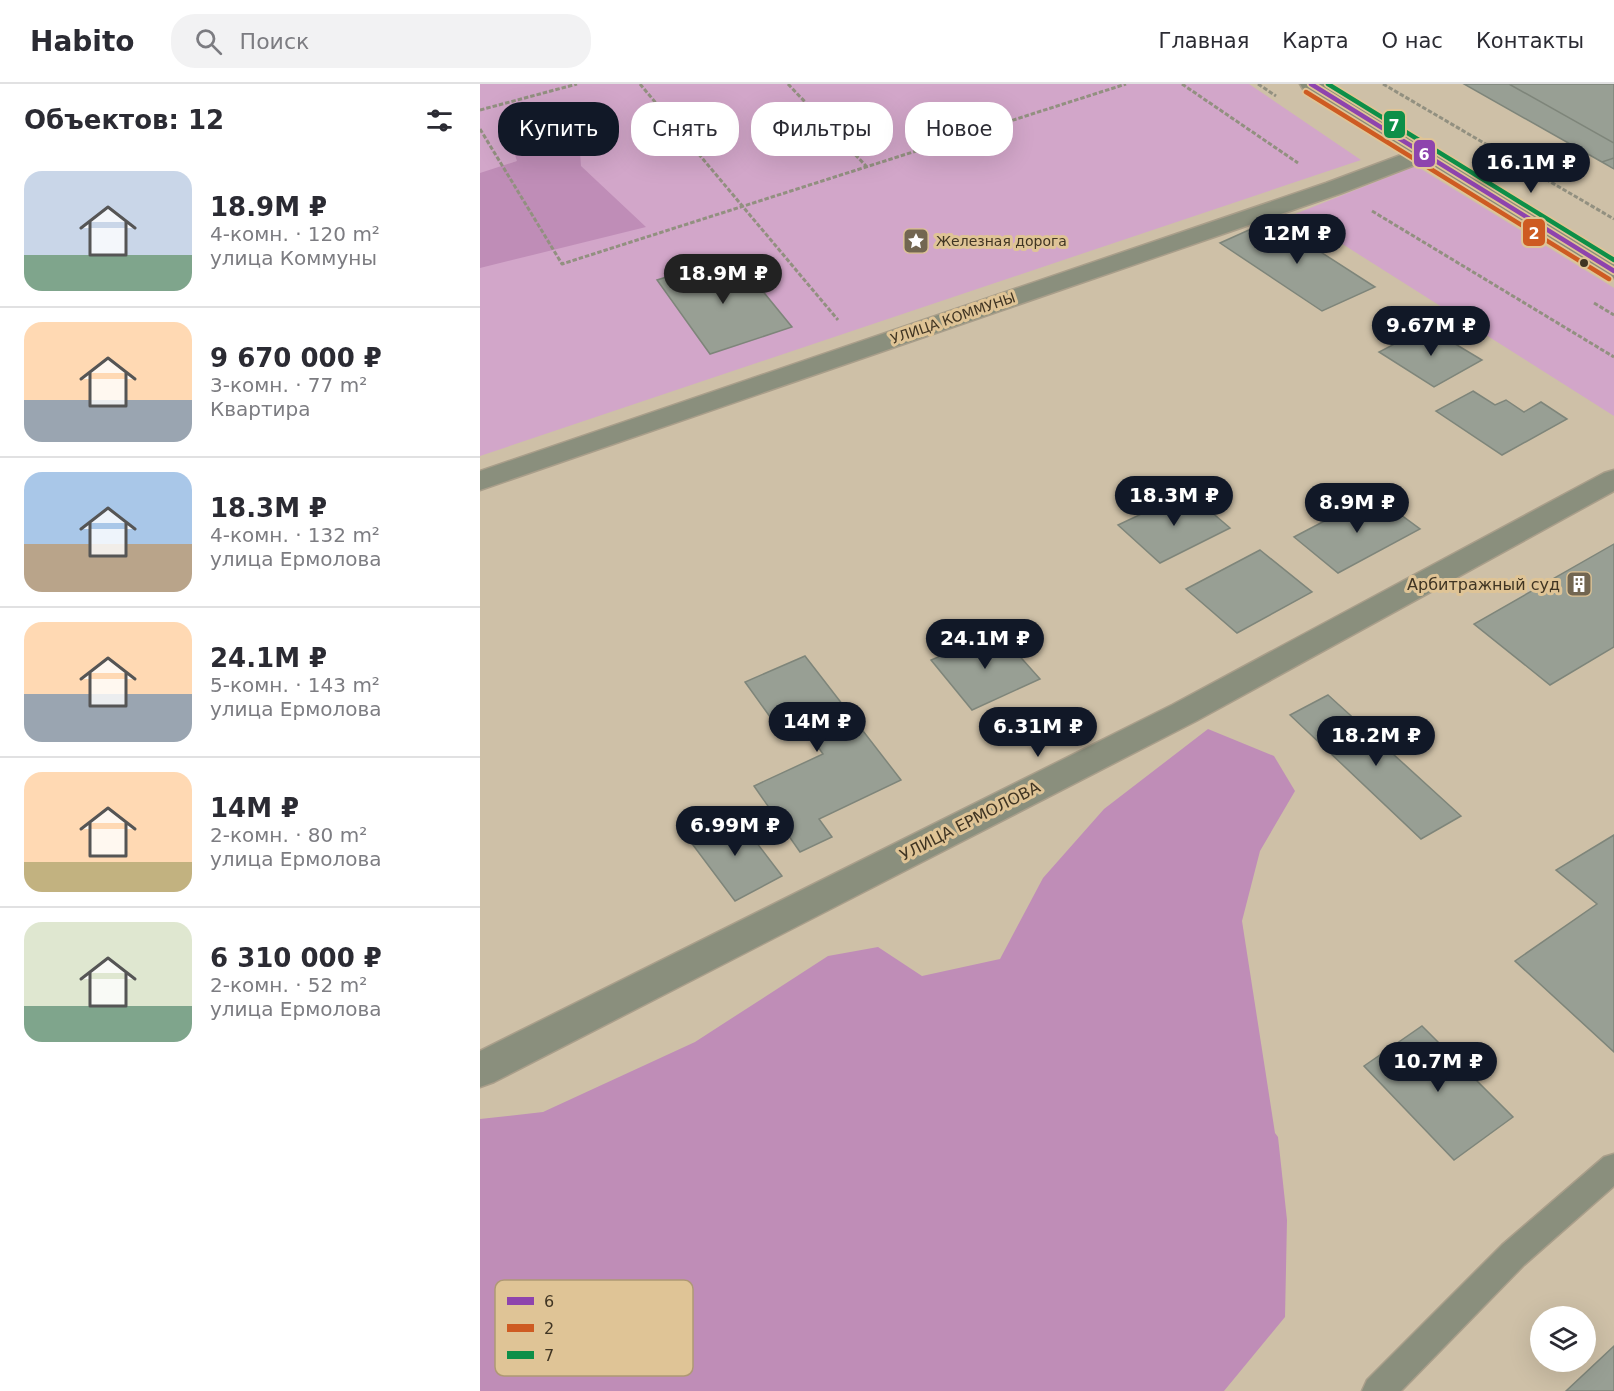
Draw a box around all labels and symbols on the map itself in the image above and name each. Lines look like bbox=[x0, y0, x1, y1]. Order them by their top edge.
line badge: 7 bbox=[1383, 110, 1406, 139]
text: 7 bbox=[1388, 116, 1400, 135]
line badge: 6 bbox=[1413, 139, 1436, 168]
pin: 16.1M ₽ bbox=[1476, 143, 1586, 194]
text: 6 bbox=[1418, 145, 1430, 164]
pin: 12M ₽ bbox=[1255, 214, 1339, 265]
line badge: 2 bbox=[1522, 218, 1546, 247]
text: 2 bbox=[1528, 224, 1540, 243]
place icon: Железная дорога bbox=[901, 226, 931, 256]
place label: Железная дорога bbox=[936, 233, 1067, 249]
pin: 18.9M ₽ bbox=[668, 254, 778, 305]
unlabelled marker bbox=[1578, 257, 1590, 269]
street label: УЛИЦА КОММУНЫ bbox=[888, 289, 1018, 347]
pin: 9.67M ₽ bbox=[1376, 306, 1486, 357]
pin: 18.3M ₽ bbox=[1119, 476, 1229, 527]
pin: 8.9M ₽ bbox=[1308, 483, 1406, 534]
building icon: Арбитражный суд bbox=[1564, 569, 1594, 599]
place label: Арбитражный суд bbox=[1407, 575, 1560, 594]
pin: 24.1M ₽ bbox=[930, 619, 1040, 670]
pin: 14M ₽ bbox=[775, 702, 859, 753]
pin: 6.31M ₽ bbox=[983, 707, 1093, 758]
pin: 18.2M ₽ bbox=[1321, 716, 1431, 767]
street label: УЛИЦА ЕРМОЛОВА bbox=[897, 777, 1043, 865]
pin: 6.99M ₽ bbox=[680, 806, 790, 857]
pin: 10.7M ₽ bbox=[1383, 1042, 1493, 1093]
legend bbox=[495, 1280, 693, 1376]
text: 6 bbox=[544, 1292, 554, 1311]
text: 2 bbox=[544, 1319, 554, 1338]
text: 7 bbox=[544, 1346, 554, 1365]

